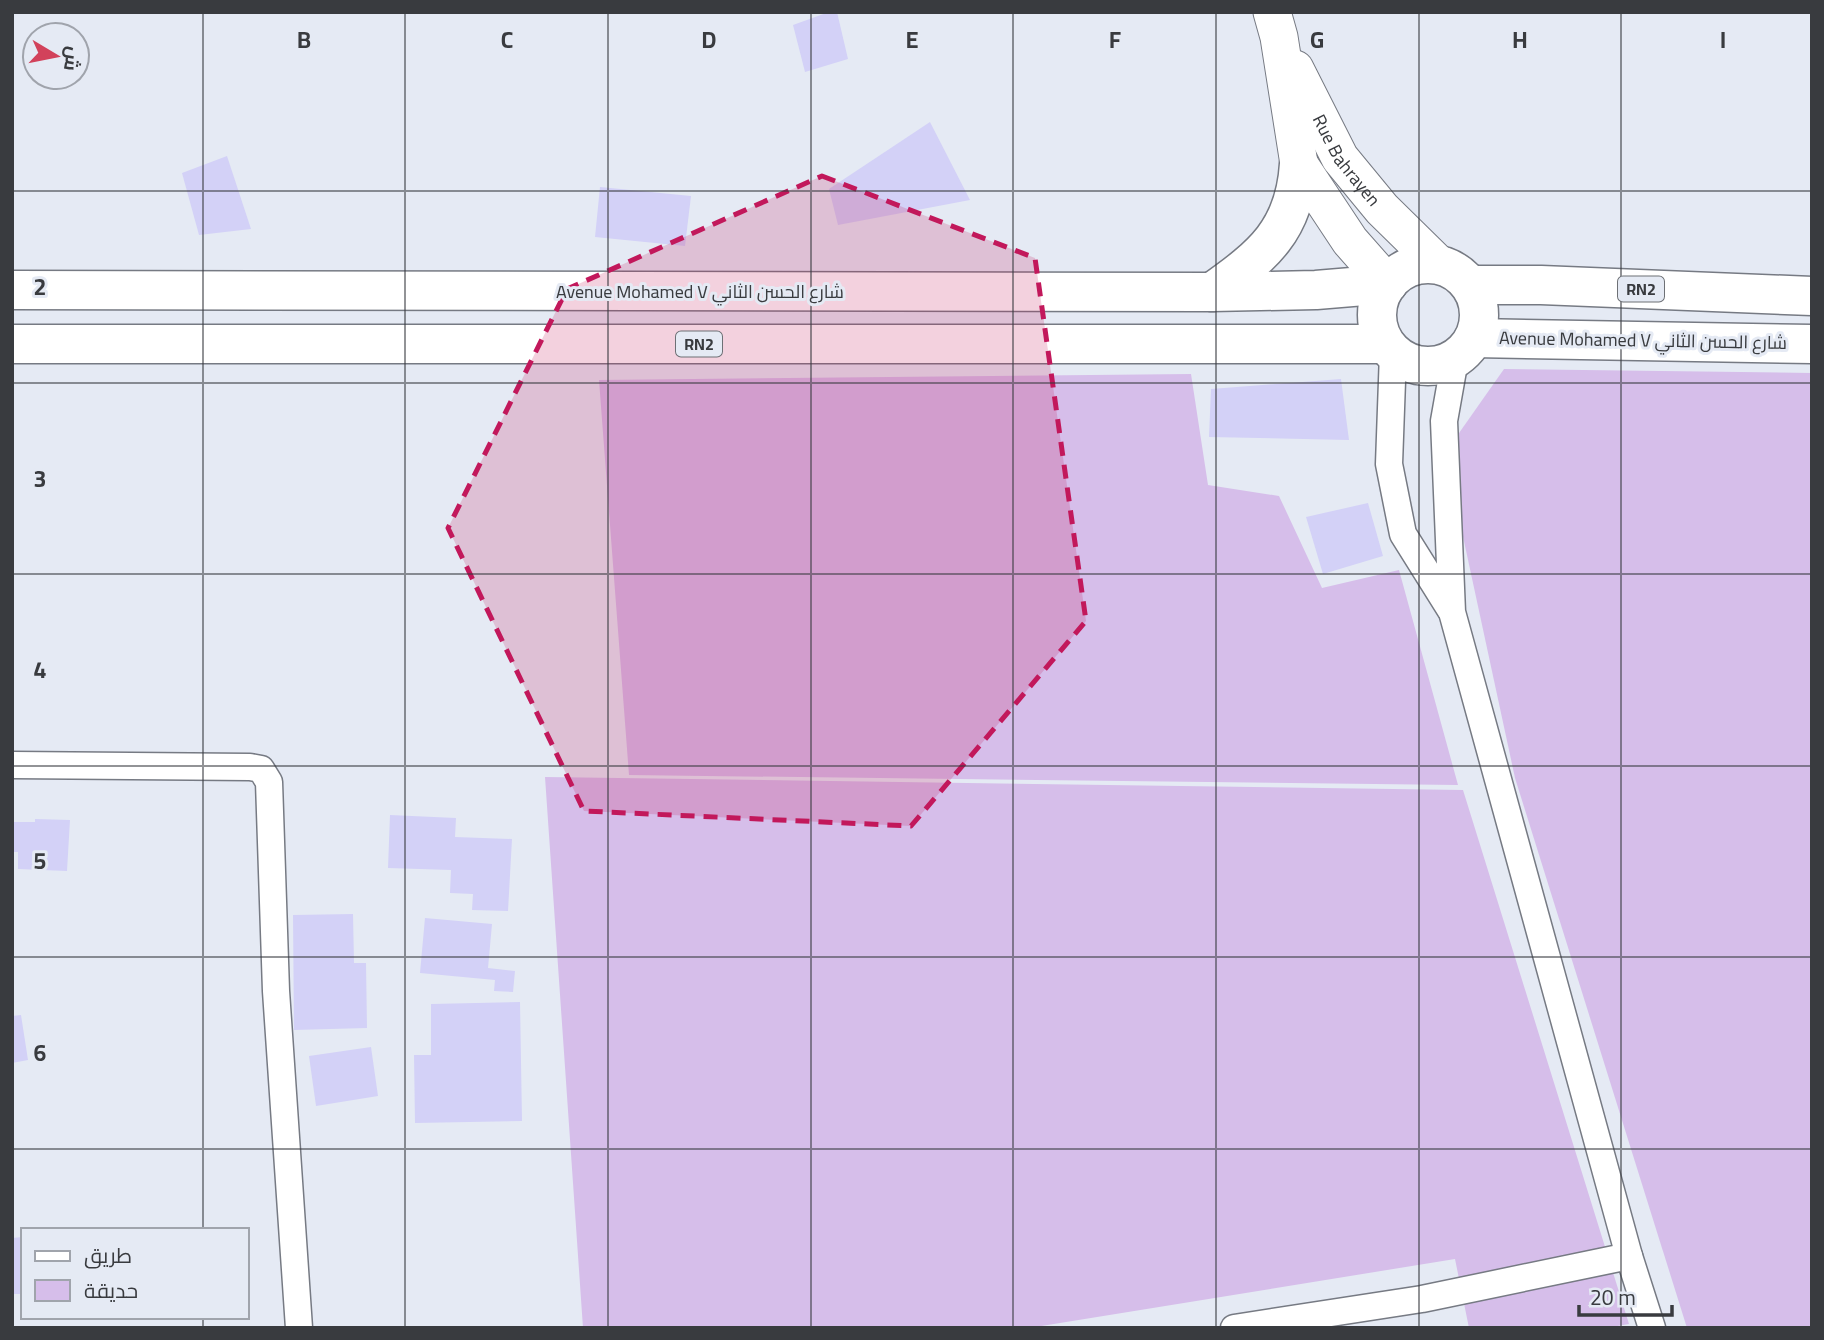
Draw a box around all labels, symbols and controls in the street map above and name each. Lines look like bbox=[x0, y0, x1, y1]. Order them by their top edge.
text: B bbox=[297, 18, 311, 61]
text: C bbox=[501, 18, 513, 61]
text: D bbox=[702, 18, 716, 61]
text: E bbox=[906, 18, 918, 61]
text: F bbox=[1109, 18, 1121, 61]
text: G bbox=[1310, 18, 1324, 61]
text: H bbox=[1512, 18, 1528, 61]
text: I bbox=[1720, 18, 1726, 61]
north arrow bbox=[21, 21, 91, 91]
text: ش bbox=[53, 44, 93, 74]
street label: Rue Bahrayen bbox=[1304, 108, 1390, 213]
text: 2 bbox=[34, 265, 46, 308]
street label: Avenue Mohamed V شارع الحسن الثاني bbox=[556, 275, 844, 308]
road number: RN2 bbox=[1618, 276, 1664, 302]
street label: Avenue Mohamed V شارع الحسن الثاني bbox=[1499, 321, 1787, 359]
road number: RN2 bbox=[676, 332, 722, 356]
text: 3 bbox=[34, 457, 46, 500]
text: 4 bbox=[34, 648, 47, 691]
text: 5 bbox=[34, 839, 46, 882]
text: 6 bbox=[34, 1031, 47, 1074]
legend bbox=[21, 1228, 248, 1319]
text: طريق bbox=[84, 1236, 132, 1275]
text: حديقة bbox=[84, 1271, 138, 1310]
scale bar bbox=[1579, 1274, 1672, 1318]
text: 20 m bbox=[1590, 1278, 1636, 1317]

